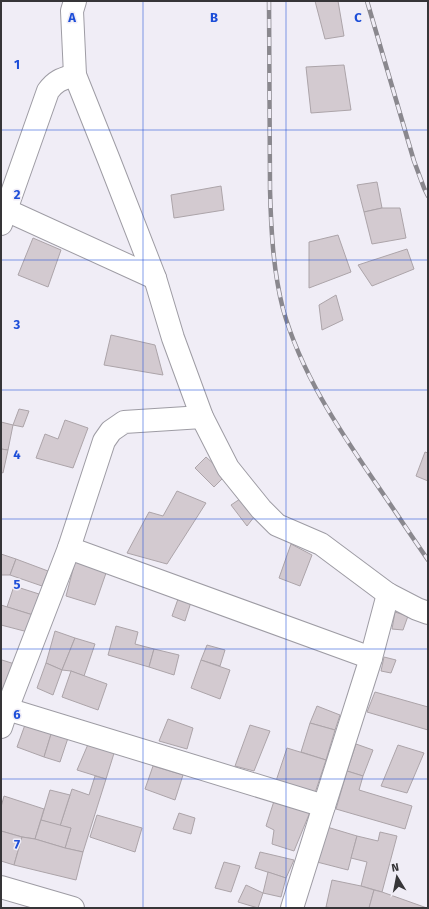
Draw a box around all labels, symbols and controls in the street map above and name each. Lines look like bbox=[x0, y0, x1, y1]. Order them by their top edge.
text: A bbox=[67, 10, 76, 25]
text: B bbox=[210, 10, 218, 25]
text: C bbox=[354, 10, 362, 25]
text: 1 bbox=[14, 57, 20, 72]
text: 2 bbox=[14, 187, 21, 202]
text: 3 bbox=[13, 317, 21, 332]
text: 4 bbox=[13, 447, 21, 462]
text: 5 bbox=[14, 577, 21, 592]
text: 6 bbox=[13, 707, 21, 722]
text: 7 bbox=[14, 837, 20, 852]
north arrow bbox=[377, 857, 417, 897]
text: N bbox=[391, 861, 400, 875]

